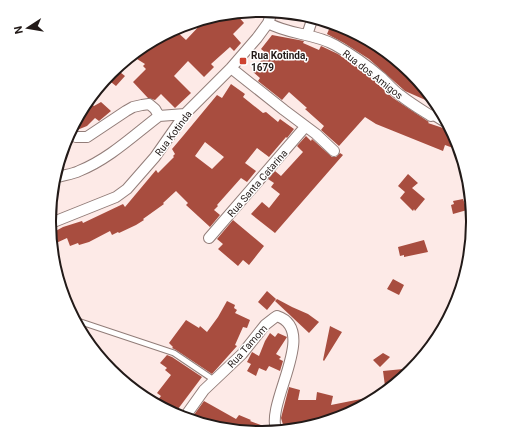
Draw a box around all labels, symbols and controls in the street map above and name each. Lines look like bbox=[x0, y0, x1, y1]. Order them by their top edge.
north arrow bbox=[8, 8, 48, 48]
text: N bbox=[11, 25, 26, 35]
street label: Rua dos Amigos bbox=[341, 48, 405, 101]
place label: Rua Kotinda, 1679 bbox=[251, 50, 308, 73]
marker: Rua Kotinda, 1679 bbox=[238, 56, 248, 66]
street label: Rua Kotinda bbox=[153, 109, 194, 158]
street label: Rua Santa Catarina bbox=[225, 148, 289, 219]
street label: Rua Tamom bbox=[225, 323, 270, 370]

